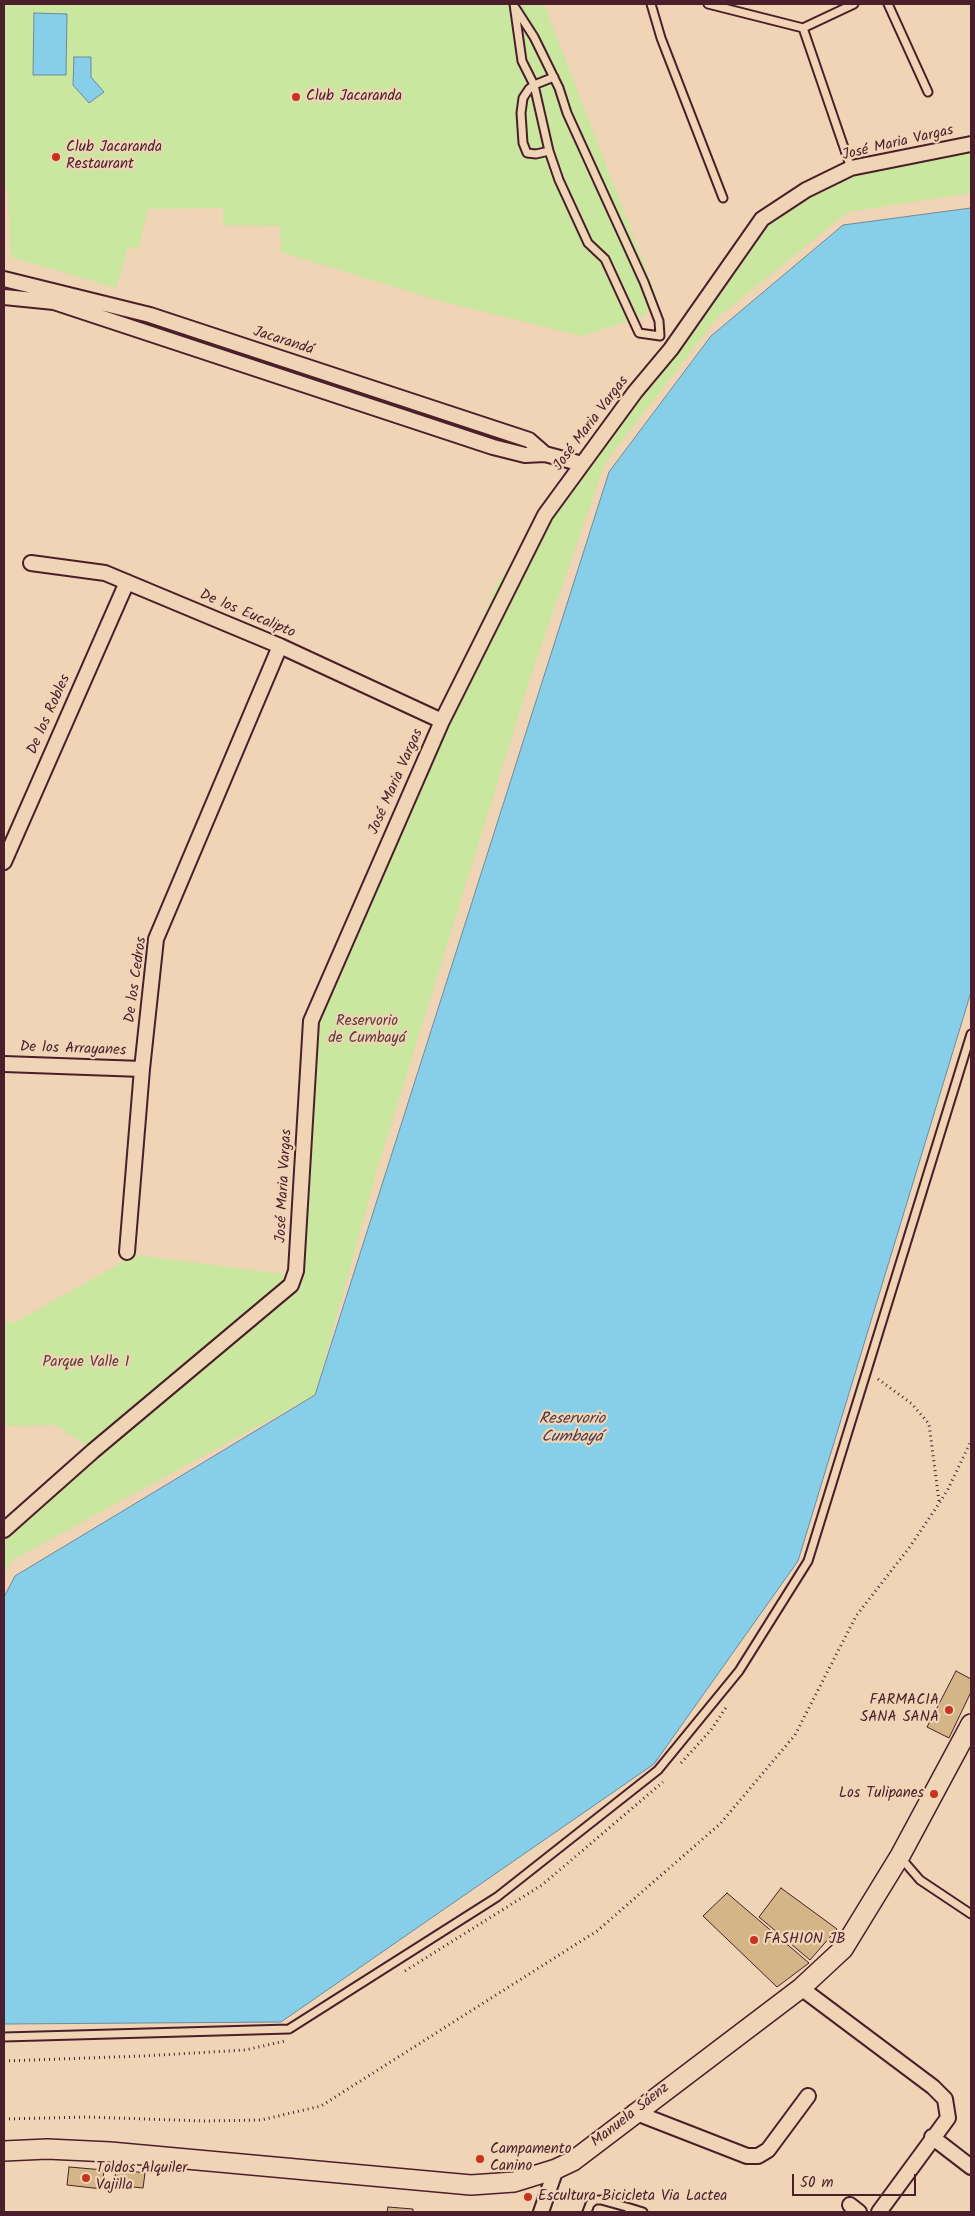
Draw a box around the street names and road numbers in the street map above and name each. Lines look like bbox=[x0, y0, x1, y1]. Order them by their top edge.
street label: José Maria Vargas bbox=[841, 122, 955, 166]
street label: Jacarandá bbox=[251, 324, 315, 360]
street label: José Maria Vargas bbox=[551, 373, 633, 475]
street label: De los Eucalipto bbox=[197, 587, 297, 643]
street label: De los Robles bbox=[24, 672, 76, 758]
street label: José Maria Vargas bbox=[366, 726, 428, 838]
street label: De los Cedros bbox=[122, 936, 152, 1024]
street label: De los Arrayanes bbox=[19, 1039, 127, 1061]
street label: José Maria Vargas bbox=[273, 1129, 297, 1243]
street label: Manuela Sáenz bbox=[588, 2080, 674, 2152]

